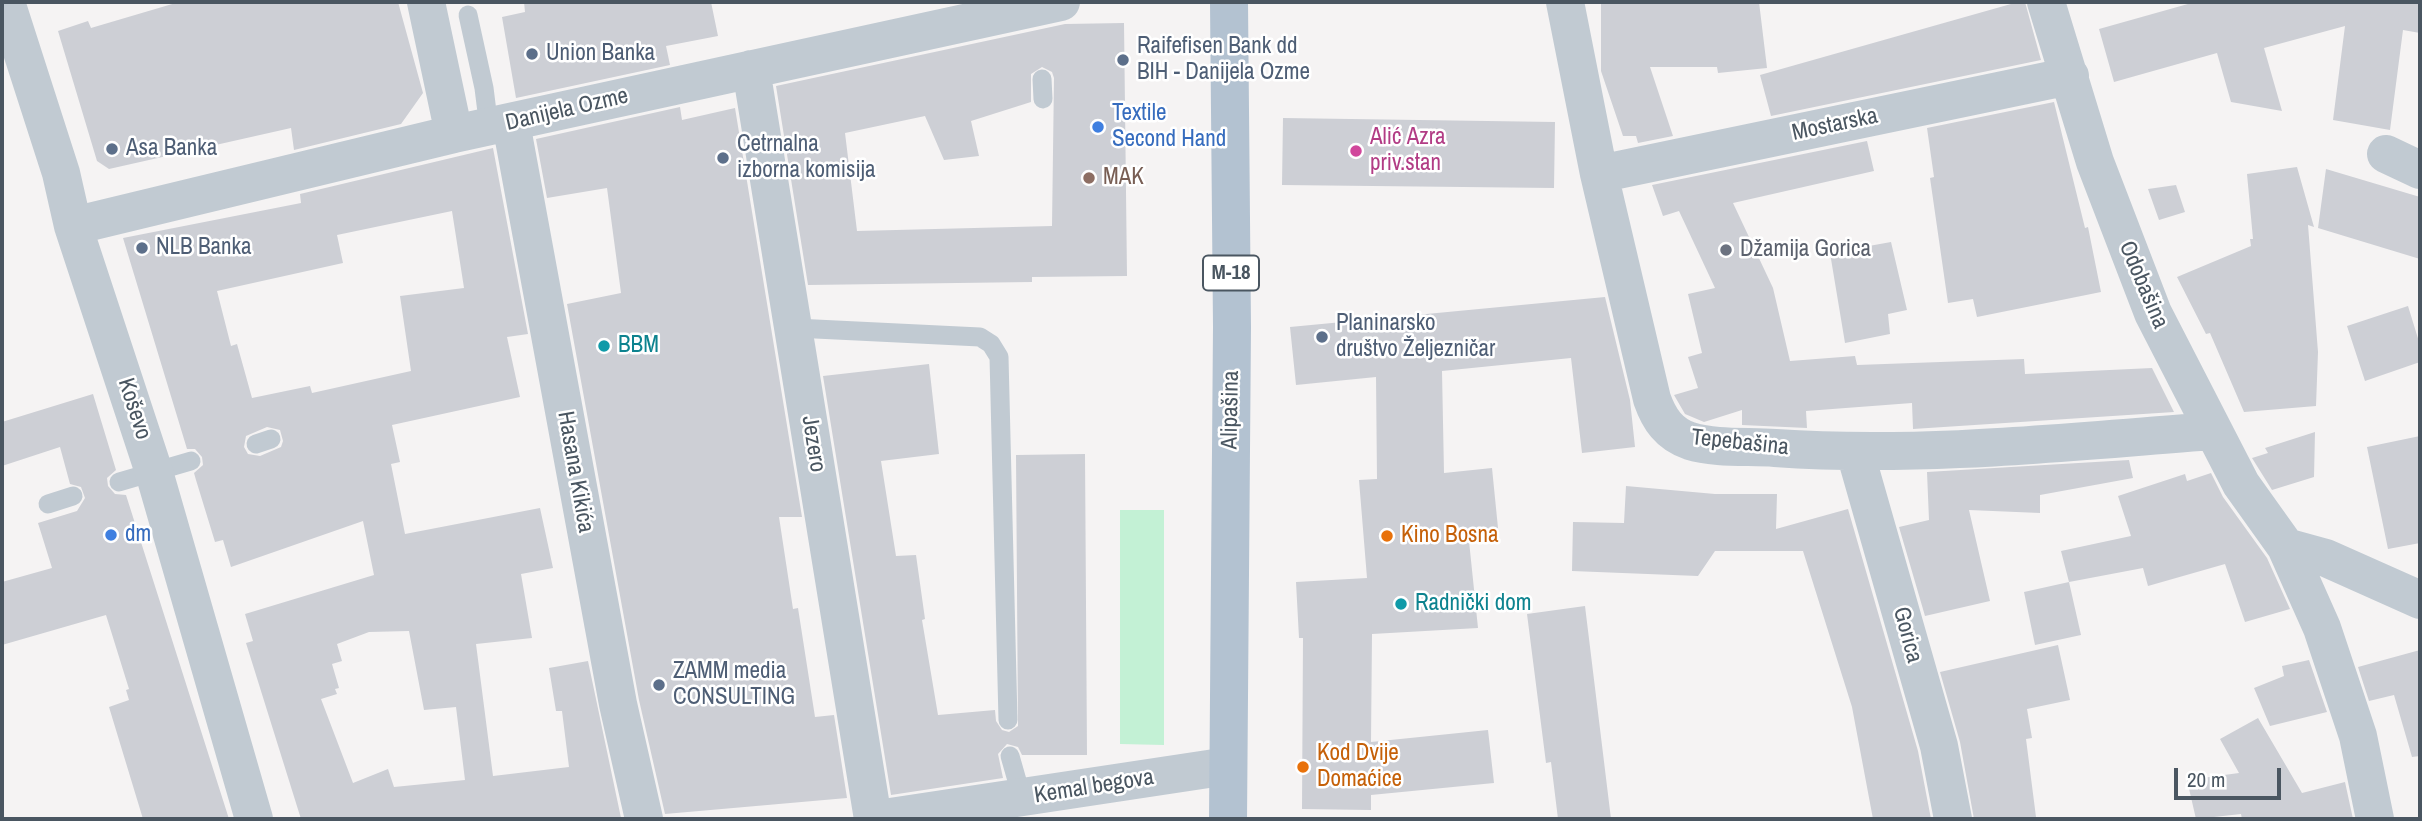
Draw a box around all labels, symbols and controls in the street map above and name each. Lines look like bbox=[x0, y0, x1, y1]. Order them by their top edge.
place label: Raifefisen Bank dd BIH - Danijela Ozme bbox=[1137, 33, 1310, 87]
place label: Union Banka bbox=[546, 40, 655, 68]
marker: Union Banka bbox=[524, 46, 540, 62]
marker: Raifefisen Bank dd BIH - Danijela Ozme bbox=[1115, 52, 1131, 68]
street label: Danijela Ozme bbox=[503, 83, 631, 137]
place label: Textile Second Hand bbox=[1112, 100, 1226, 154]
street label: Mostarska bbox=[1790, 102, 1880, 148]
marker: Textile Second Hand bbox=[1090, 119, 1106, 135]
place label: Alić Azra priv.stan bbox=[1370, 124, 1445, 178]
place label: Cetrnalna izborna komisija bbox=[737, 131, 875, 185]
place label: Asa Banka bbox=[126, 135, 217, 163]
marker: Asa Banka bbox=[104, 141, 120, 157]
marker: Alić Azra priv.stan bbox=[1348, 143, 1364, 159]
marker: Cetrnalna izborna komisija bbox=[715, 150, 731, 166]
place label: MAK bbox=[1103, 164, 1144, 192]
marker: MAK bbox=[1081, 170, 1097, 186]
place label: NLB Banka bbox=[156, 234, 251, 262]
place label: Džamija Gorica bbox=[1740, 236, 1871, 264]
street label: Odobašina bbox=[2112, 237, 2174, 333]
marker: NLB Banka bbox=[134, 240, 150, 256]
marker: Džamija Gorica bbox=[1718, 242, 1734, 258]
road number: M-18 bbox=[1203, 256, 1259, 290]
place label: Planinarsko društvo Željezničar bbox=[1336, 310, 1495, 364]
marker: Planinarsko društvo Željezničar bbox=[1314, 329, 1330, 345]
place label: BBM bbox=[618, 332, 659, 360]
marker: BBM bbox=[596, 338, 612, 354]
street label: Alipašina bbox=[1217, 370, 1245, 450]
street label: Koševo bbox=[111, 375, 157, 443]
street label: Hasana Kikića bbox=[551, 409, 599, 535]
street label: Jezero bbox=[795, 414, 831, 474]
street label: Tepebašina bbox=[1690, 424, 1790, 462]
place label: dm bbox=[125, 521, 151, 549]
place label: Kino Bosna bbox=[1401, 522, 1499, 550]
marker: dm bbox=[103, 527, 119, 543]
marker: Kino Bosna bbox=[1379, 528, 1395, 544]
place label: Radnički dom bbox=[1415, 590, 1531, 618]
marker: Radnički dom bbox=[1393, 596, 1409, 612]
street label: Gorica bbox=[1886, 604, 1928, 666]
place label: ZAMM media CONSULTING bbox=[673, 658, 795, 712]
marker: ZAMM media CONSULTING bbox=[651, 677, 667, 693]
place label: Kod Dvije Domaćice bbox=[1317, 740, 1402, 794]
scale bar bbox=[2177, 754, 2284, 798]
marker: Kod Dvije Domaćice bbox=[1295, 759, 1311, 775]
street label: Kemal begova bbox=[1032, 764, 1156, 810]
text: 20 m bbox=[2187, 765, 2225, 794]

